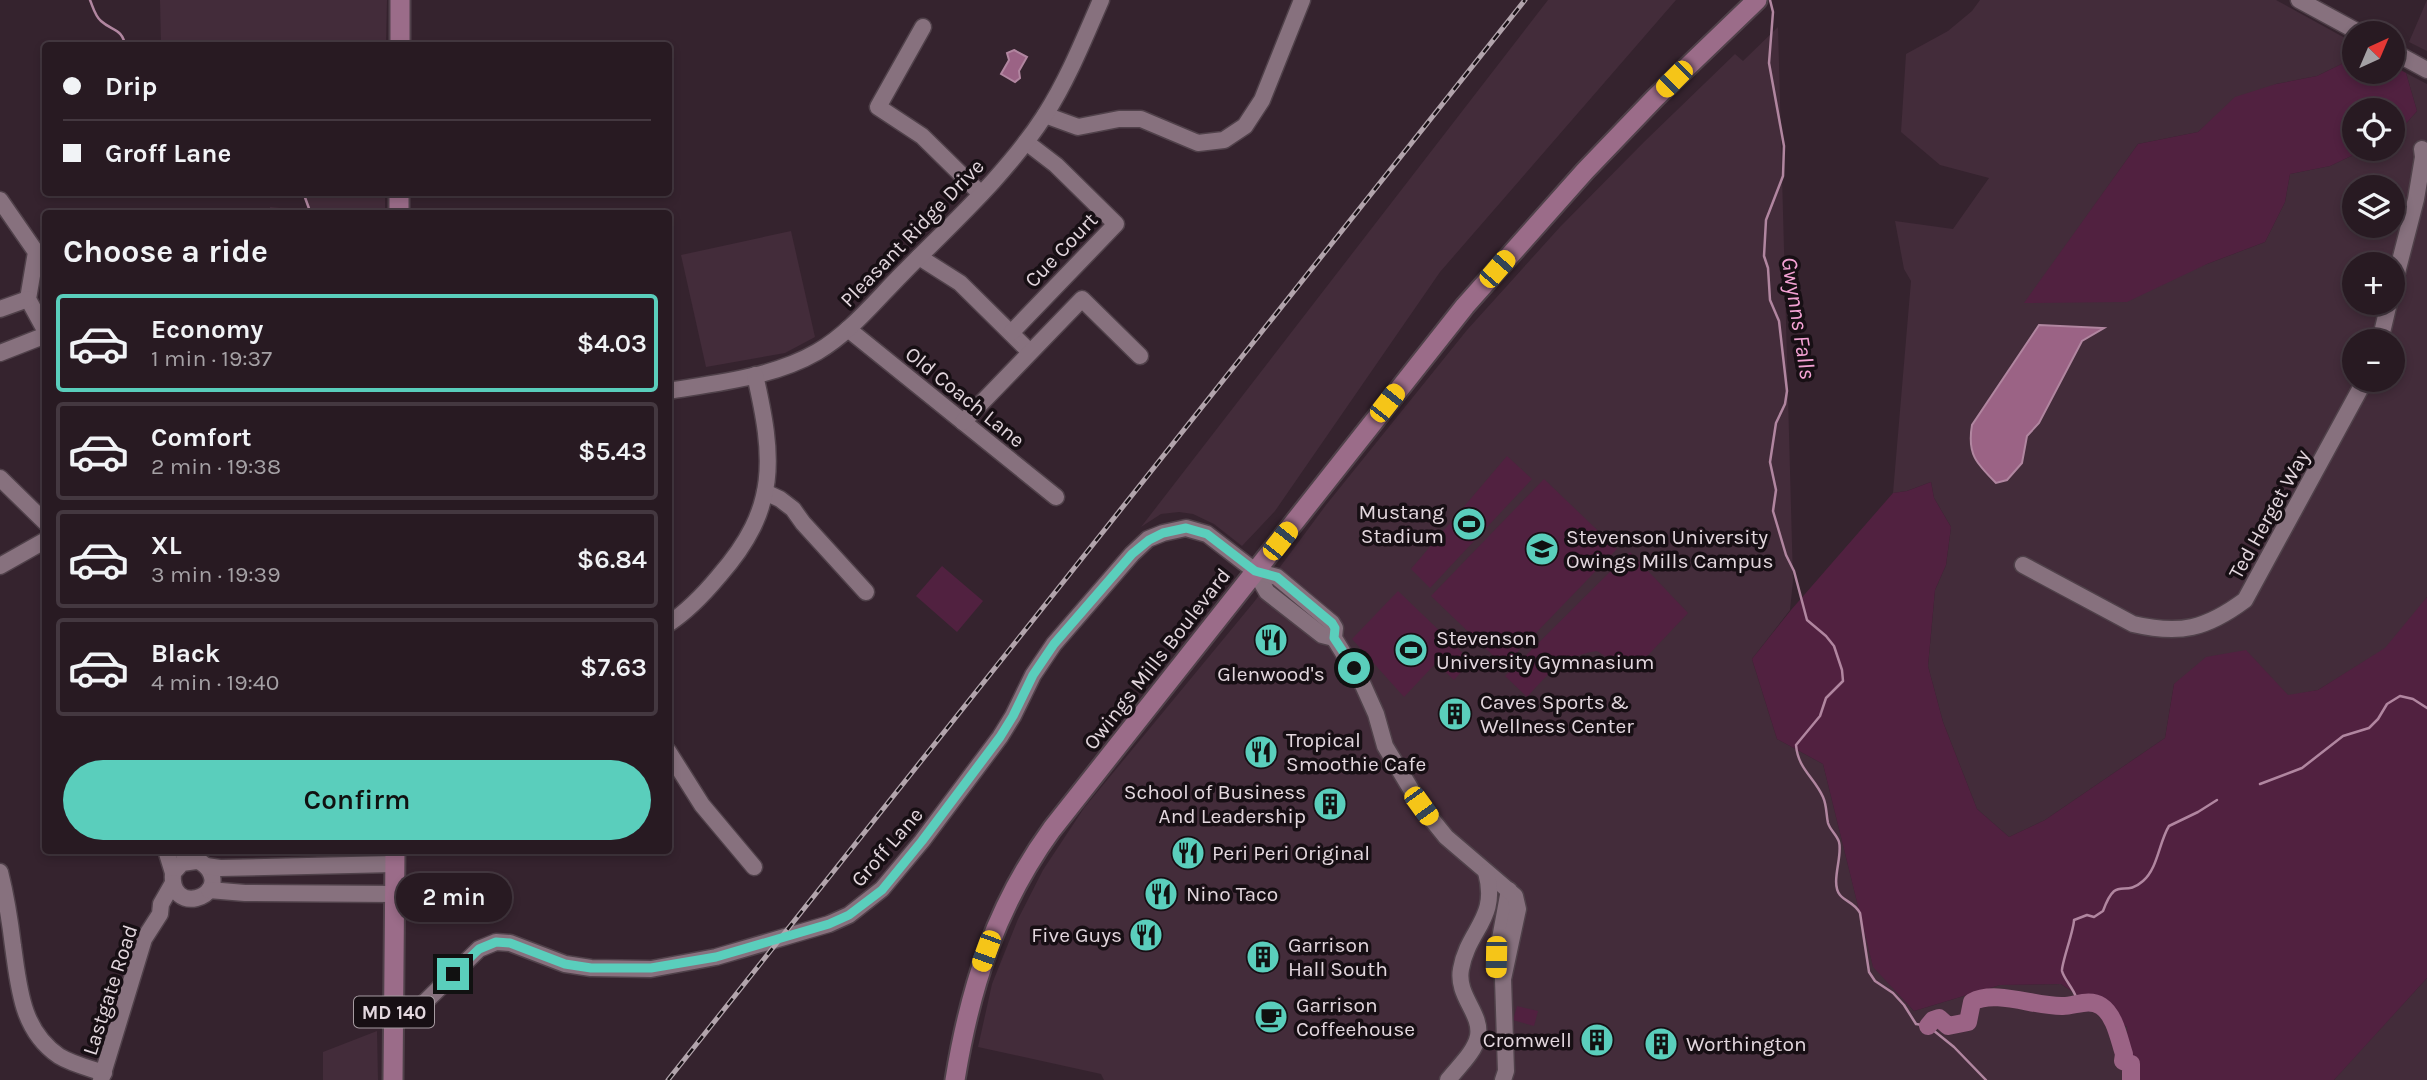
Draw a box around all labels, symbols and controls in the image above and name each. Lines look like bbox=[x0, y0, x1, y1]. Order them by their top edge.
north arrow bbox=[2342, 21, 2404, 84]
map controls bbox=[2342, 21, 2405, 392]
car bbox=[1652, 57, 1697, 101]
text: Drip bbox=[105, 71, 157, 102]
button: locate bbox=[2342, 98, 2405, 161]
text: Groff Lane bbox=[105, 138, 231, 169]
street label: Pleasant Ridge Drive bbox=[835, 154, 989, 312]
button: layers bbox=[2342, 175, 2405, 238]
street label: Cue Court bbox=[1020, 208, 1102, 292]
text: Choose a ride bbox=[63, 233, 268, 270]
car bbox=[1476, 246, 1519, 292]
button: + bbox=[2342, 252, 2405, 315]
water label: Gwynns Falls bbox=[1776, 255, 1822, 381]
icon: car bbox=[67, 312, 130, 375]
text: Economy bbox=[151, 314, 263, 345]
text: $4.03 bbox=[577, 328, 647, 359]
button: − bbox=[2342, 329, 2405, 392]
street label: Old Coach Lane bbox=[901, 342, 1029, 452]
text: 1 min · 19:37 bbox=[151, 345, 272, 372]
car bbox=[1366, 380, 1409, 426]
icon: car bbox=[67, 420, 130, 483]
text: Comfort bbox=[151, 422, 252, 453]
text: $5.43 bbox=[578, 436, 647, 467]
street label: Ted Herget Way bbox=[2224, 445, 2315, 583]
text: 2 min · 19:38 bbox=[151, 453, 281, 480]
place label: Mustang Stadium bbox=[1358, 500, 1444, 548]
sports icon: Mustang Stadium bbox=[1450, 505, 1488, 543]
car bbox=[1259, 518, 1302, 564]
place label: Stevenson University Owings Mills Campus bbox=[1566, 525, 1774, 573]
icon: car bbox=[67, 528, 130, 591]
text: XL bbox=[151, 530, 182, 561]
school or university icon: Stevenson University Owings Mills Campus bbox=[1523, 530, 1561, 568]
text: $6.84 bbox=[577, 544, 647, 575]
text: 3 min · 19:39 bbox=[151, 561, 281, 588]
street label: Owings Mills Boulevard bbox=[1079, 564, 1235, 754]
restaurant icon: Glenwood's bbox=[1252, 621, 1290, 659]
place label: Stevenson University Gymnasium bbox=[1436, 626, 1654, 674]
sports icon: Stevenson University Gymnasium bbox=[1392, 631, 1430, 669]
icon: car bbox=[67, 636, 130, 699]
text: Black bbox=[151, 638, 220, 669]
text: $7.63 bbox=[580, 652, 647, 683]
route start bbox=[1338, 652, 1370, 684]
place label: Glenwood's bbox=[1217, 662, 1325, 686]
text: 4 min · 19:40 bbox=[151, 669, 279, 696]
place label: Caves Sports & Wellness Center bbox=[1480, 690, 1634, 738]
building icon: Caves Sports & Wellness Center bbox=[1436, 695, 1474, 733]
place label: Tropical Smoothie Cafe bbox=[1286, 728, 1426, 776]
restaurant icon: Tropical Smoothie Cafe bbox=[1242, 733, 1280, 771]
button: Confirm bbox=[63, 760, 651, 840]
place label: School of Business And Leadership bbox=[1124, 780, 1306, 828]
car bbox=[1401, 783, 1442, 829]
building icon: School of Business And Leadership bbox=[1311, 785, 1349, 823]
street label: Groff Lane bbox=[846, 803, 928, 891]
restaurant icon: Peri Peri Original bbox=[1169, 834, 1207, 872]
place label: Peri Peri Original bbox=[1212, 841, 1370, 865]
callout: 2 min bbox=[395, 872, 511, 922]
restaurant icon: Nino Taco bbox=[1142, 875, 1180, 913]
place label: Nino Taco bbox=[1186, 882, 1278, 906]
text: 2 min bbox=[423, 884, 485, 911]
restaurant icon: Five Guys bbox=[1127, 916, 1165, 954]
street label: Lastgate Road bbox=[78, 922, 142, 1058]
place label: Five Guys bbox=[1031, 923, 1122, 947]
car bbox=[969, 928, 1004, 974]
place label: Garrison Hall South bbox=[1288, 933, 1388, 981]
car bbox=[1486, 936, 1507, 978]
building icon: Garrison Hall South bbox=[1244, 938, 1282, 976]
route end bbox=[437, 958, 469, 990]
place label: Garrison Coffeehouse bbox=[1296, 993, 1415, 1041]
road number: MD 140 bbox=[354, 996, 434, 1028]
cafe icon: Garrison Coffeehouse bbox=[1252, 998, 1290, 1036]
building icon: Cromwell bbox=[1578, 1021, 1616, 1059]
building icon: Worthington bbox=[1642, 1025, 1680, 1063]
place label: Cromwell bbox=[1483, 1028, 1572, 1052]
place label: Worthington bbox=[1686, 1032, 1807, 1056]

